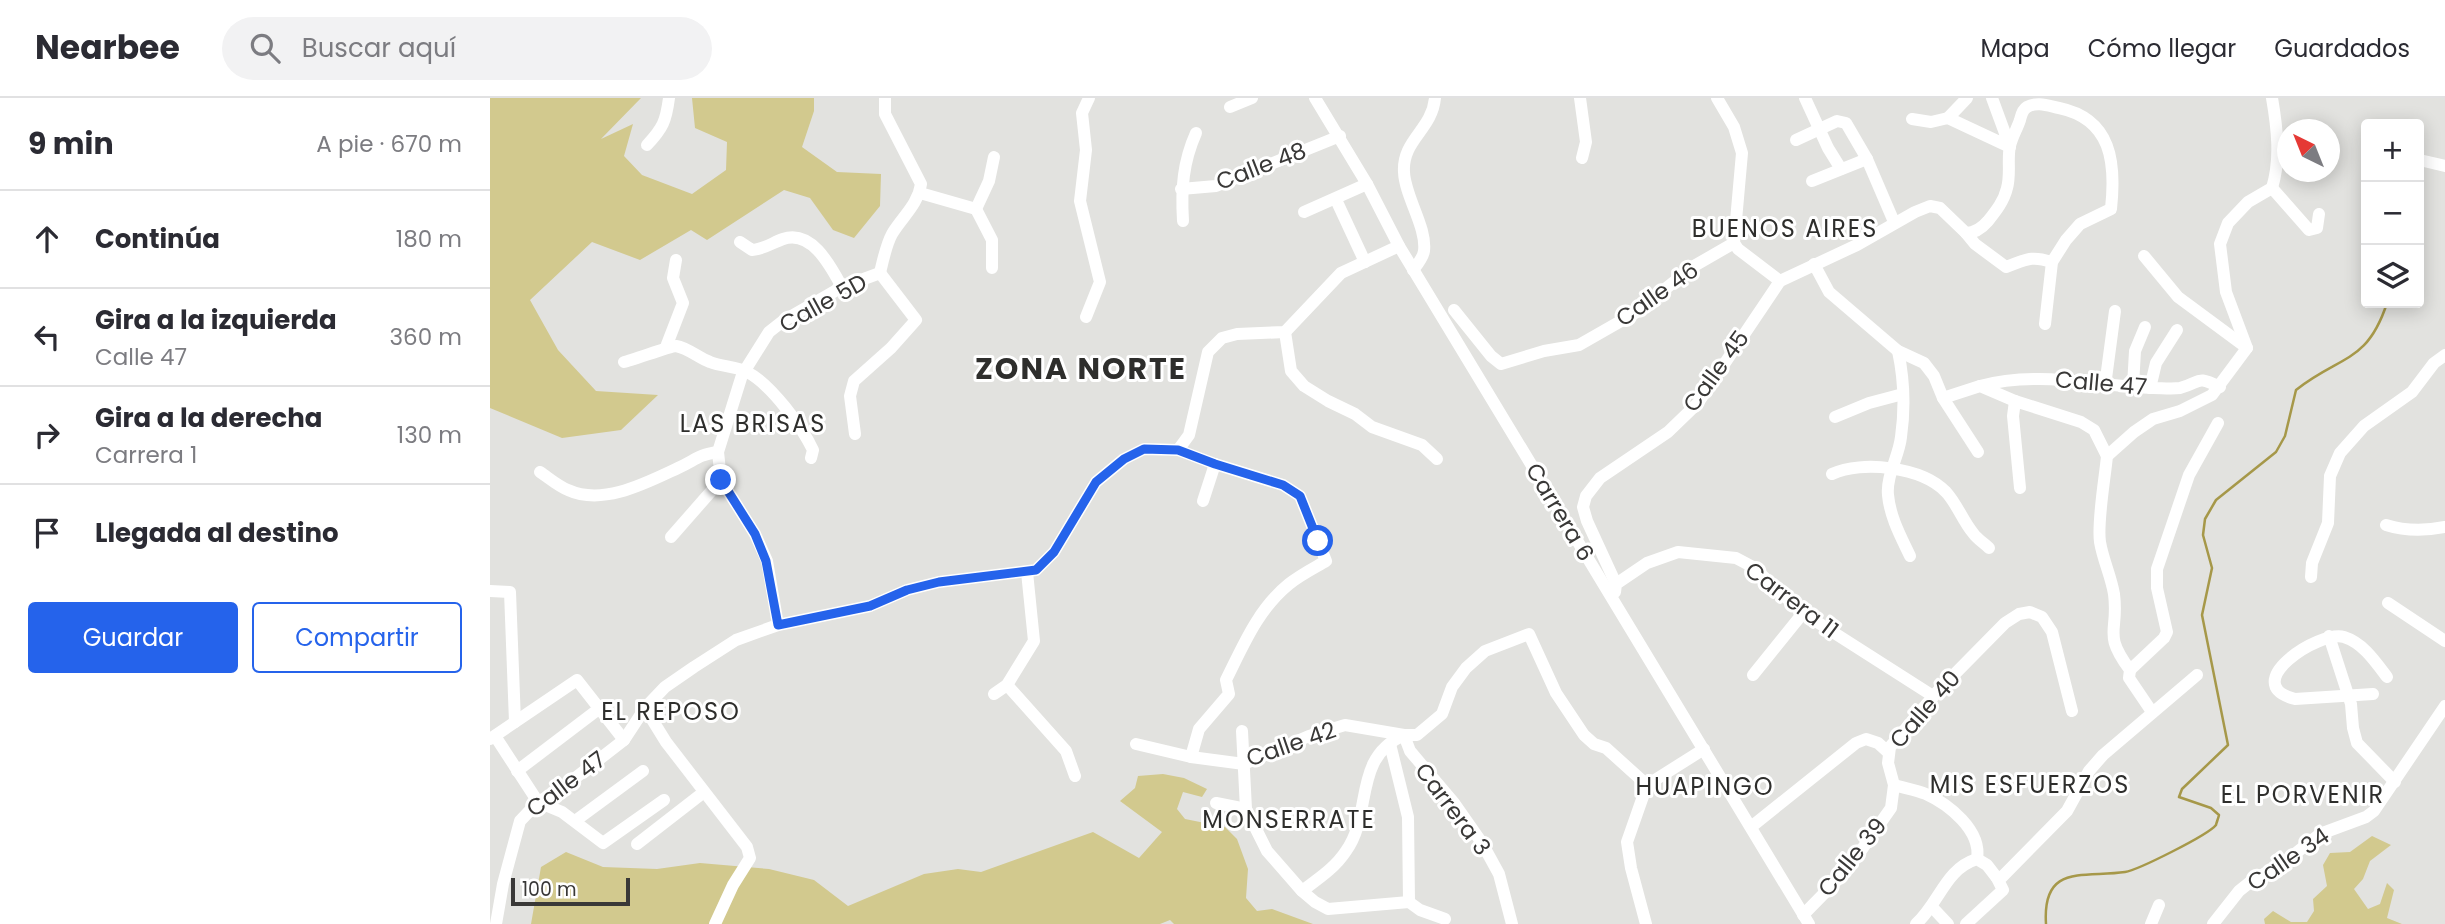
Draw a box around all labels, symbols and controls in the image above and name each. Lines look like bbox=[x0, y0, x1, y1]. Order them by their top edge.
search box bbox=[222, 17, 712, 80]
text: Nearbee bbox=[35, 24, 180, 71]
icon: search bbox=[246, 29, 284, 67]
text: Buscar aquí bbox=[302, 30, 456, 66]
text: Mapa bbox=[1980, 32, 2050, 65]
text: Cómo llegar bbox=[2088, 32, 2236, 65]
text: Guardados bbox=[2274, 32, 2410, 65]
north arrow bbox=[2277, 119, 2340, 182]
map controls bbox=[2361, 119, 2424, 308]
button: + bbox=[2361, 119, 2424, 182]
text: 9 min bbox=[28, 122, 114, 165]
text: A pie · 670 m bbox=[316, 128, 462, 160]
street label: Calle 48 bbox=[1211, 134, 1311, 198]
button: − bbox=[2361, 182, 2424, 245]
district label: BUENOS AIRES bbox=[1692, 212, 1878, 245]
icon: ahead bbox=[28, 220, 66, 258]
text: Continúa bbox=[95, 221, 220, 257]
text: 180 m bbox=[396, 223, 462, 255]
button: layers bbox=[2361, 245, 2424, 308]
street label: Calle 46 bbox=[1609, 254, 1705, 334]
street label: Calle 5D bbox=[773, 266, 873, 340]
text: Gira a la izquierda bbox=[95, 302, 337, 338]
icon: left bbox=[28, 318, 66, 356]
text: 360 m bbox=[390, 321, 462, 353]
street label: Calle 45 bbox=[1675, 324, 1757, 418]
text: Calle 47 bbox=[95, 341, 187, 373]
district label: ZONA NORTE bbox=[975, 347, 1187, 390]
street label: Calle 47 bbox=[2054, 363, 2148, 403]
text: Gira a la derecha bbox=[95, 400, 323, 436]
district label: LAS BRISAS bbox=[680, 407, 826, 440]
icon: right bbox=[28, 416, 66, 454]
text: 130 m bbox=[397, 419, 462, 451]
text: Carrera 1 bbox=[95, 439, 197, 471]
street label: Carrera 6 bbox=[1518, 457, 1602, 567]
route end bbox=[705, 464, 736, 495]
icon: arrive bbox=[28, 514, 66, 552]
text: Llegada al destino bbox=[95, 515, 339, 551]
route start bbox=[1302, 525, 1333, 556]
street label: Carrera 11 bbox=[1739, 554, 1845, 646]
button: Guardar bbox=[28, 602, 238, 673]
button: Compartir bbox=[252, 602, 462, 673]
street label: Calle 40 bbox=[1882, 663, 1968, 755]
district label: EL REPOSO bbox=[601, 695, 741, 728]
street label: Calle 42 bbox=[1242, 714, 1340, 774]
street label: Calle 47 bbox=[520, 744, 612, 824]
street label: Carrera 3 bbox=[1408, 756, 1498, 862]
district label: MIS ESFUERZOS bbox=[1930, 768, 2130, 801]
district label: HUAPINGO bbox=[1635, 770, 1775, 803]
district label: EL PORVENIR bbox=[2221, 778, 2385, 811]
district label: MONSERRATE bbox=[1202, 803, 1376, 836]
street label: Calle 39 bbox=[1810, 811, 1894, 903]
street label: Calle 34 bbox=[2240, 820, 2336, 898]
scale bar bbox=[511, 875, 630, 907]
text: 100 m bbox=[522, 876, 577, 903]

